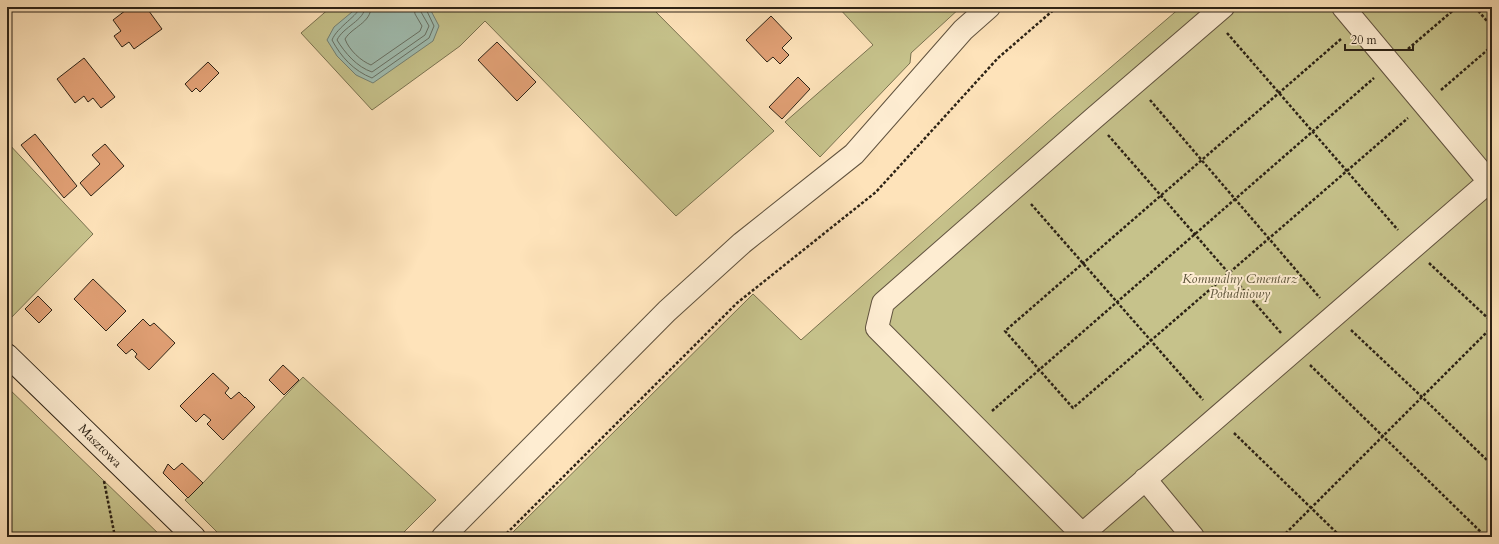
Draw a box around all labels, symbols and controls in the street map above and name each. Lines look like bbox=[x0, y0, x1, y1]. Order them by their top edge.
scale bar bbox=[1345, 26, 1413, 52]
text: 20 m bbox=[1351, 32, 1378, 48]
park label: Komunalny Cmentarz Południowy bbox=[1182, 270, 1299, 303]
street label: Masztowa bbox=[74, 420, 126, 472]

